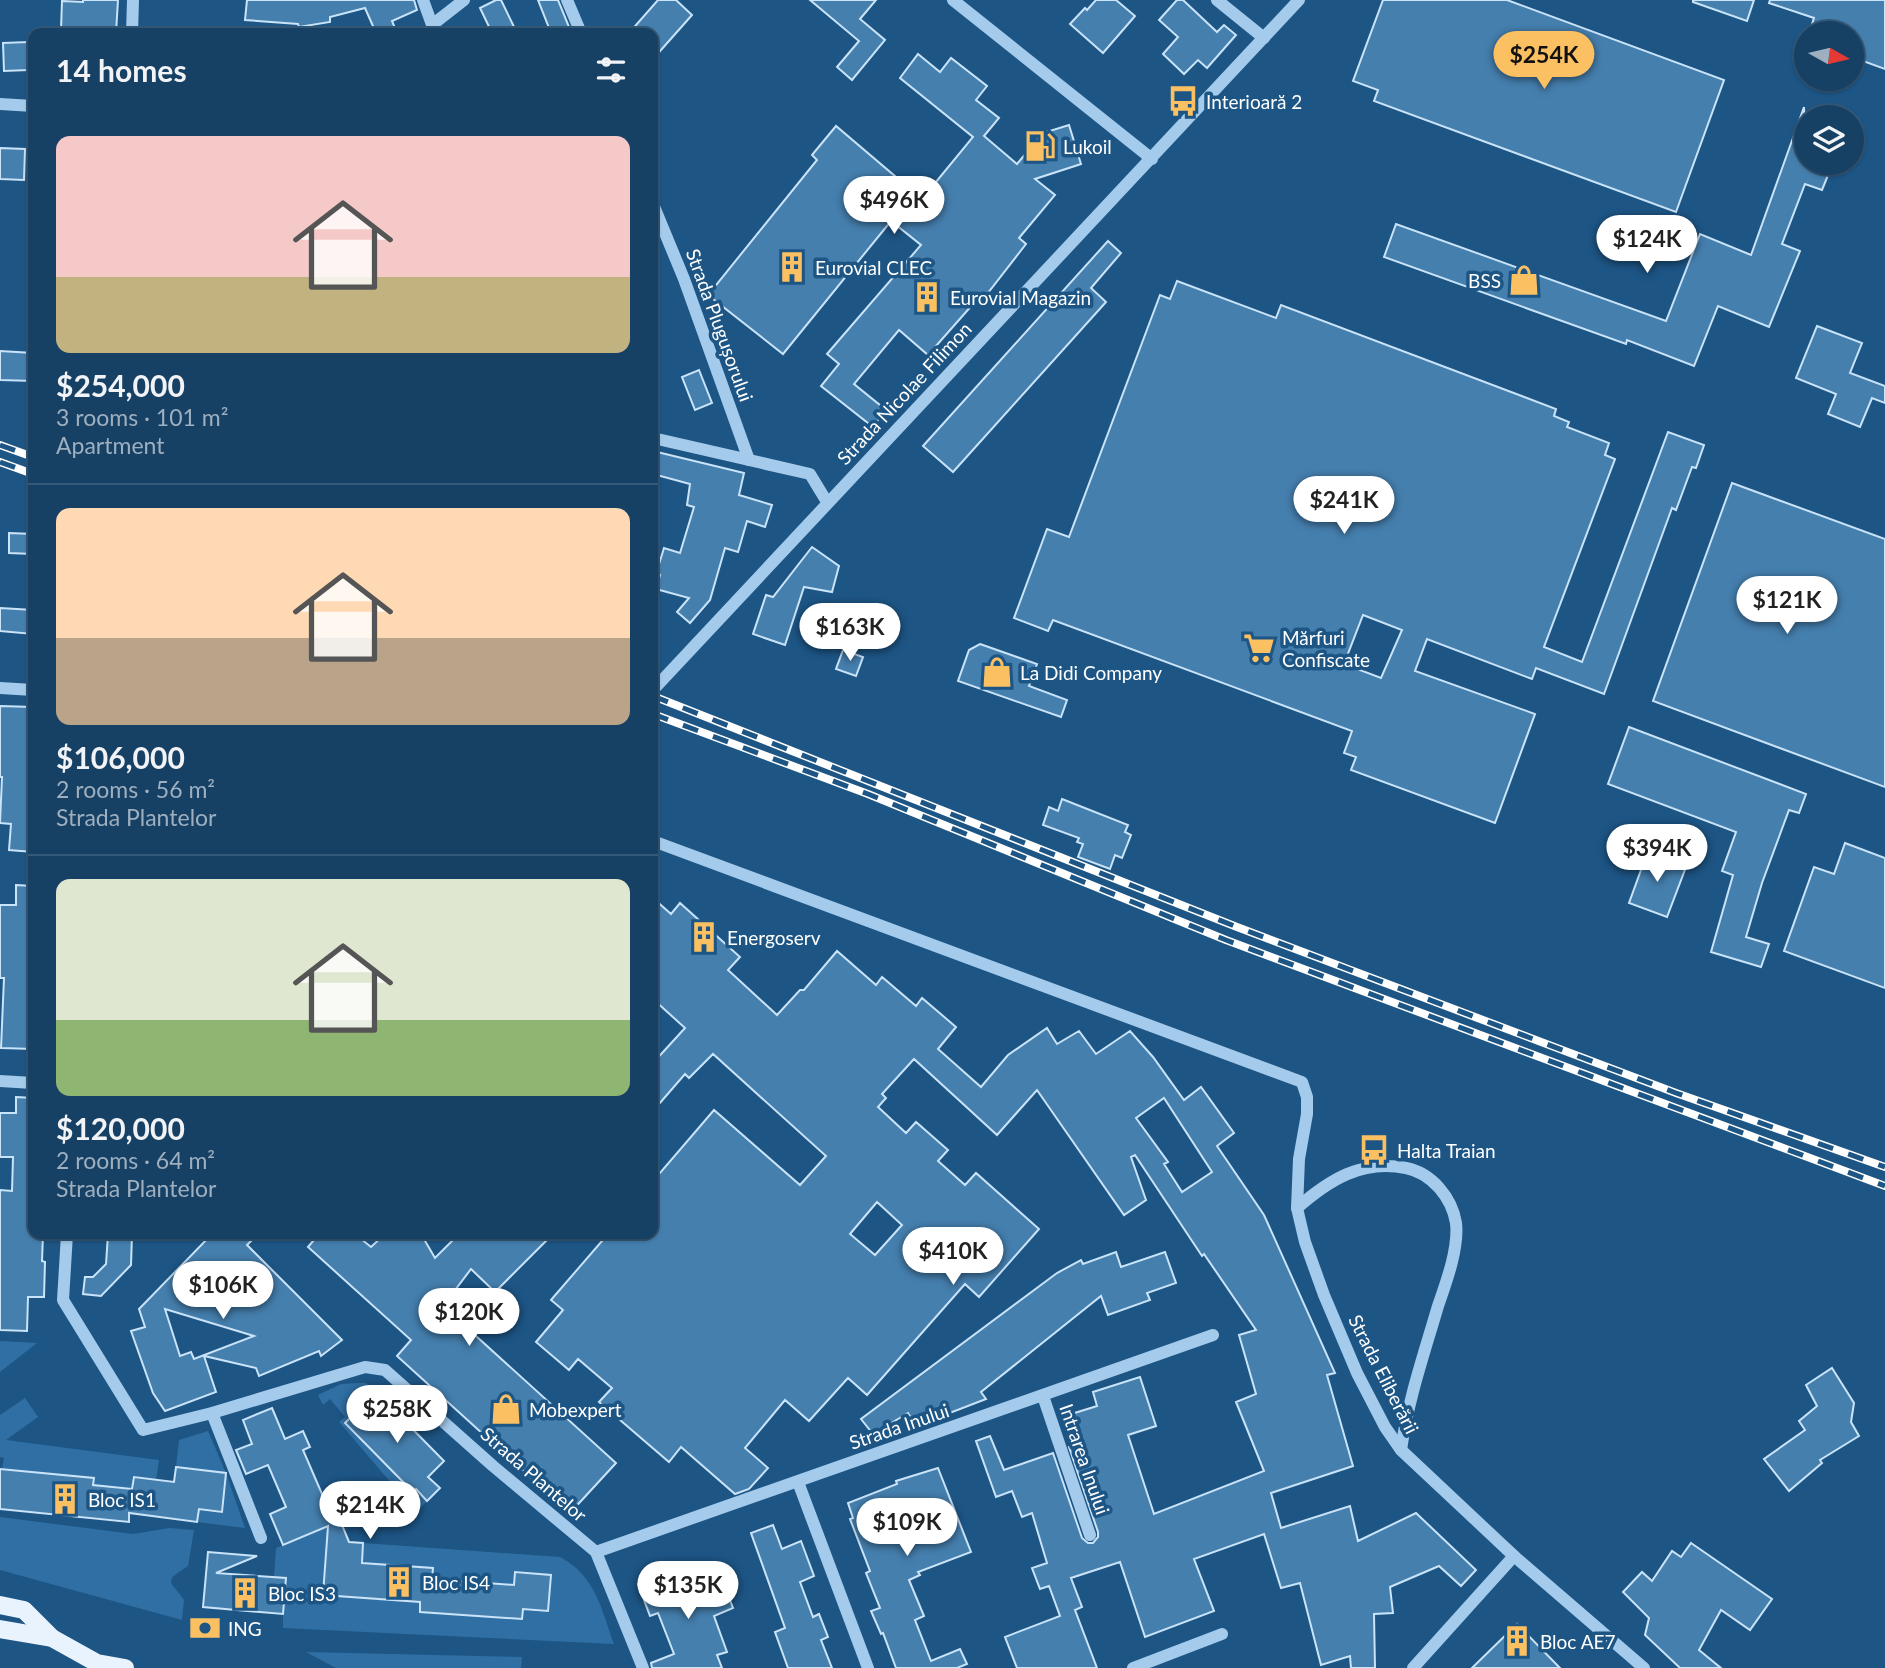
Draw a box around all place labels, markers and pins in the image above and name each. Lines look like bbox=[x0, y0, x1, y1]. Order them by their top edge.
pin: $254K bbox=[1495, 32, 1593, 91]
bus stop icon: Interioară 2 bbox=[1166, 84, 1200, 118]
place label: Interioară 2 bbox=[1206, 90, 1302, 113]
fuel station icon: Lukoil bbox=[1023, 129, 1057, 163]
place label: Lukoil bbox=[1063, 135, 1112, 158]
pin: $496K bbox=[845, 176, 943, 236]
pin: $124K bbox=[1598, 216, 1696, 275]
building icon: Eurovial CLEC bbox=[775, 250, 809, 284]
place label: Eurovial CLEC bbox=[815, 256, 932, 279]
shop icon: BSS bbox=[1507, 263, 1541, 297]
place label: BSS bbox=[1468, 269, 1501, 292]
building icon: Eurovial Magazin bbox=[910, 280, 944, 314]
place label: Eurovial Magazin bbox=[950, 286, 1091, 309]
pin: $241K bbox=[1295, 476, 1393, 536]
pin: $121K bbox=[1738, 576, 1836, 636]
pin: $163K bbox=[801, 604, 899, 663]
place label: Mărfuri Confiscate bbox=[1282, 626, 1370, 671]
supermarket icon: Mărfuri Confiscate bbox=[1242, 631, 1276, 665]
shop icon: La Didi Company bbox=[980, 655, 1014, 689]
place label: La Didi Company bbox=[1020, 661, 1162, 684]
pin: $394K bbox=[1608, 824, 1706, 884]
building icon: Energoserv bbox=[687, 920, 721, 954]
place label: Energoserv bbox=[727, 926, 821, 949]
bus stop icon: Halta Traian bbox=[1357, 1133, 1391, 1167]
place label: Halta Traian bbox=[1397, 1139, 1496, 1162]
pin: $410K bbox=[904, 1228, 1002, 1287]
pin: $106K bbox=[174, 1262, 272, 1321]
pin: $120K bbox=[420, 1288, 518, 1348]
pin: $258K bbox=[348, 1386, 446, 1445]
shop icon: Mobexpert bbox=[489, 1392, 523, 1426]
place label: Mobexpert bbox=[529, 1398, 622, 1421]
building icon: Bloc IS1 bbox=[48, 1482, 82, 1516]
pin: $214K bbox=[321, 1482, 419, 1541]
place label: Bloc IS1 bbox=[88, 1488, 156, 1511]
pin: $109K bbox=[858, 1498, 956, 1558]
pin: $135K bbox=[639, 1562, 737, 1621]
building icon: Bloc IS4 bbox=[382, 1565, 416, 1599]
place label: Bloc IS4 bbox=[422, 1571, 490, 1594]
building icon: Bloc IS3 bbox=[228, 1576, 262, 1610]
place label: Bloc IS3 bbox=[268, 1582, 336, 1605]
bank icon: ING bbox=[188, 1611, 222, 1645]
place label: ING bbox=[228, 1617, 262, 1640]
building icon: Bloc AE7 bbox=[1500, 1624, 1534, 1658]
place label: Bloc AE7 bbox=[1540, 1630, 1616, 1653]

